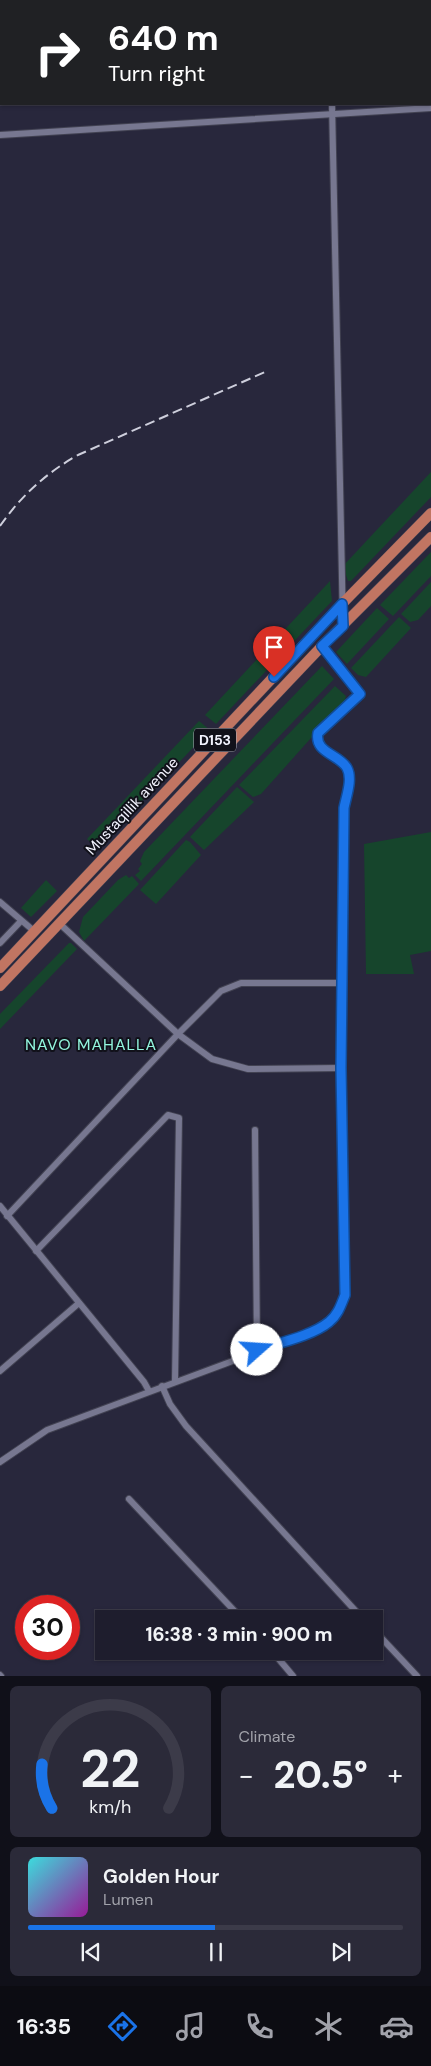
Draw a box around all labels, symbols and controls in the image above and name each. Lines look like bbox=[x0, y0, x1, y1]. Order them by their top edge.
text: 640 m bbox=[108, 15, 219, 61]
icon: right bbox=[25, 20, 90, 85]
text: Turn right bbox=[108, 59, 205, 88]
pin bbox=[253, 626, 295, 677]
icon: arrive bbox=[260, 633, 288, 661]
road number: D153 bbox=[194, 728, 236, 752]
street label: Mustaqillik avenue bbox=[81, 753, 183, 859]
district label: NAVO MAHALLA bbox=[25, 1034, 157, 1055]
position arrow bbox=[230, 1323, 282, 1375]
speed limit sign: 30 bbox=[15, 1595, 80, 1660]
text: 16:38 · 3 min · 900 m bbox=[145, 1622, 333, 1647]
text: Climate bbox=[239, 1726, 295, 1747]
text: 22 bbox=[80, 1735, 140, 1803]
text: 20.5° bbox=[274, 1750, 368, 1800]
text: − bbox=[239, 1757, 254, 1794]
text: + bbox=[388, 1757, 403, 1794]
text: km/h bbox=[89, 1795, 131, 1819]
text: Golden Hour bbox=[103, 1864, 219, 1889]
text: Lumen bbox=[103, 1889, 153, 1910]
icon: previous bbox=[77, 1938, 105, 1966]
icon: pause bbox=[202, 1938, 230, 1966]
icon: next bbox=[327, 1938, 355, 1966]
icon: directions bbox=[105, 2009, 140, 2044]
icon: music bbox=[173, 2009, 208, 2044]
icon: phone bbox=[242, 2009, 277, 2044]
icon: climate bbox=[311, 2009, 346, 2044]
icon: car bbox=[379, 2009, 414, 2044]
text: 16:35 bbox=[17, 2012, 71, 2041]

